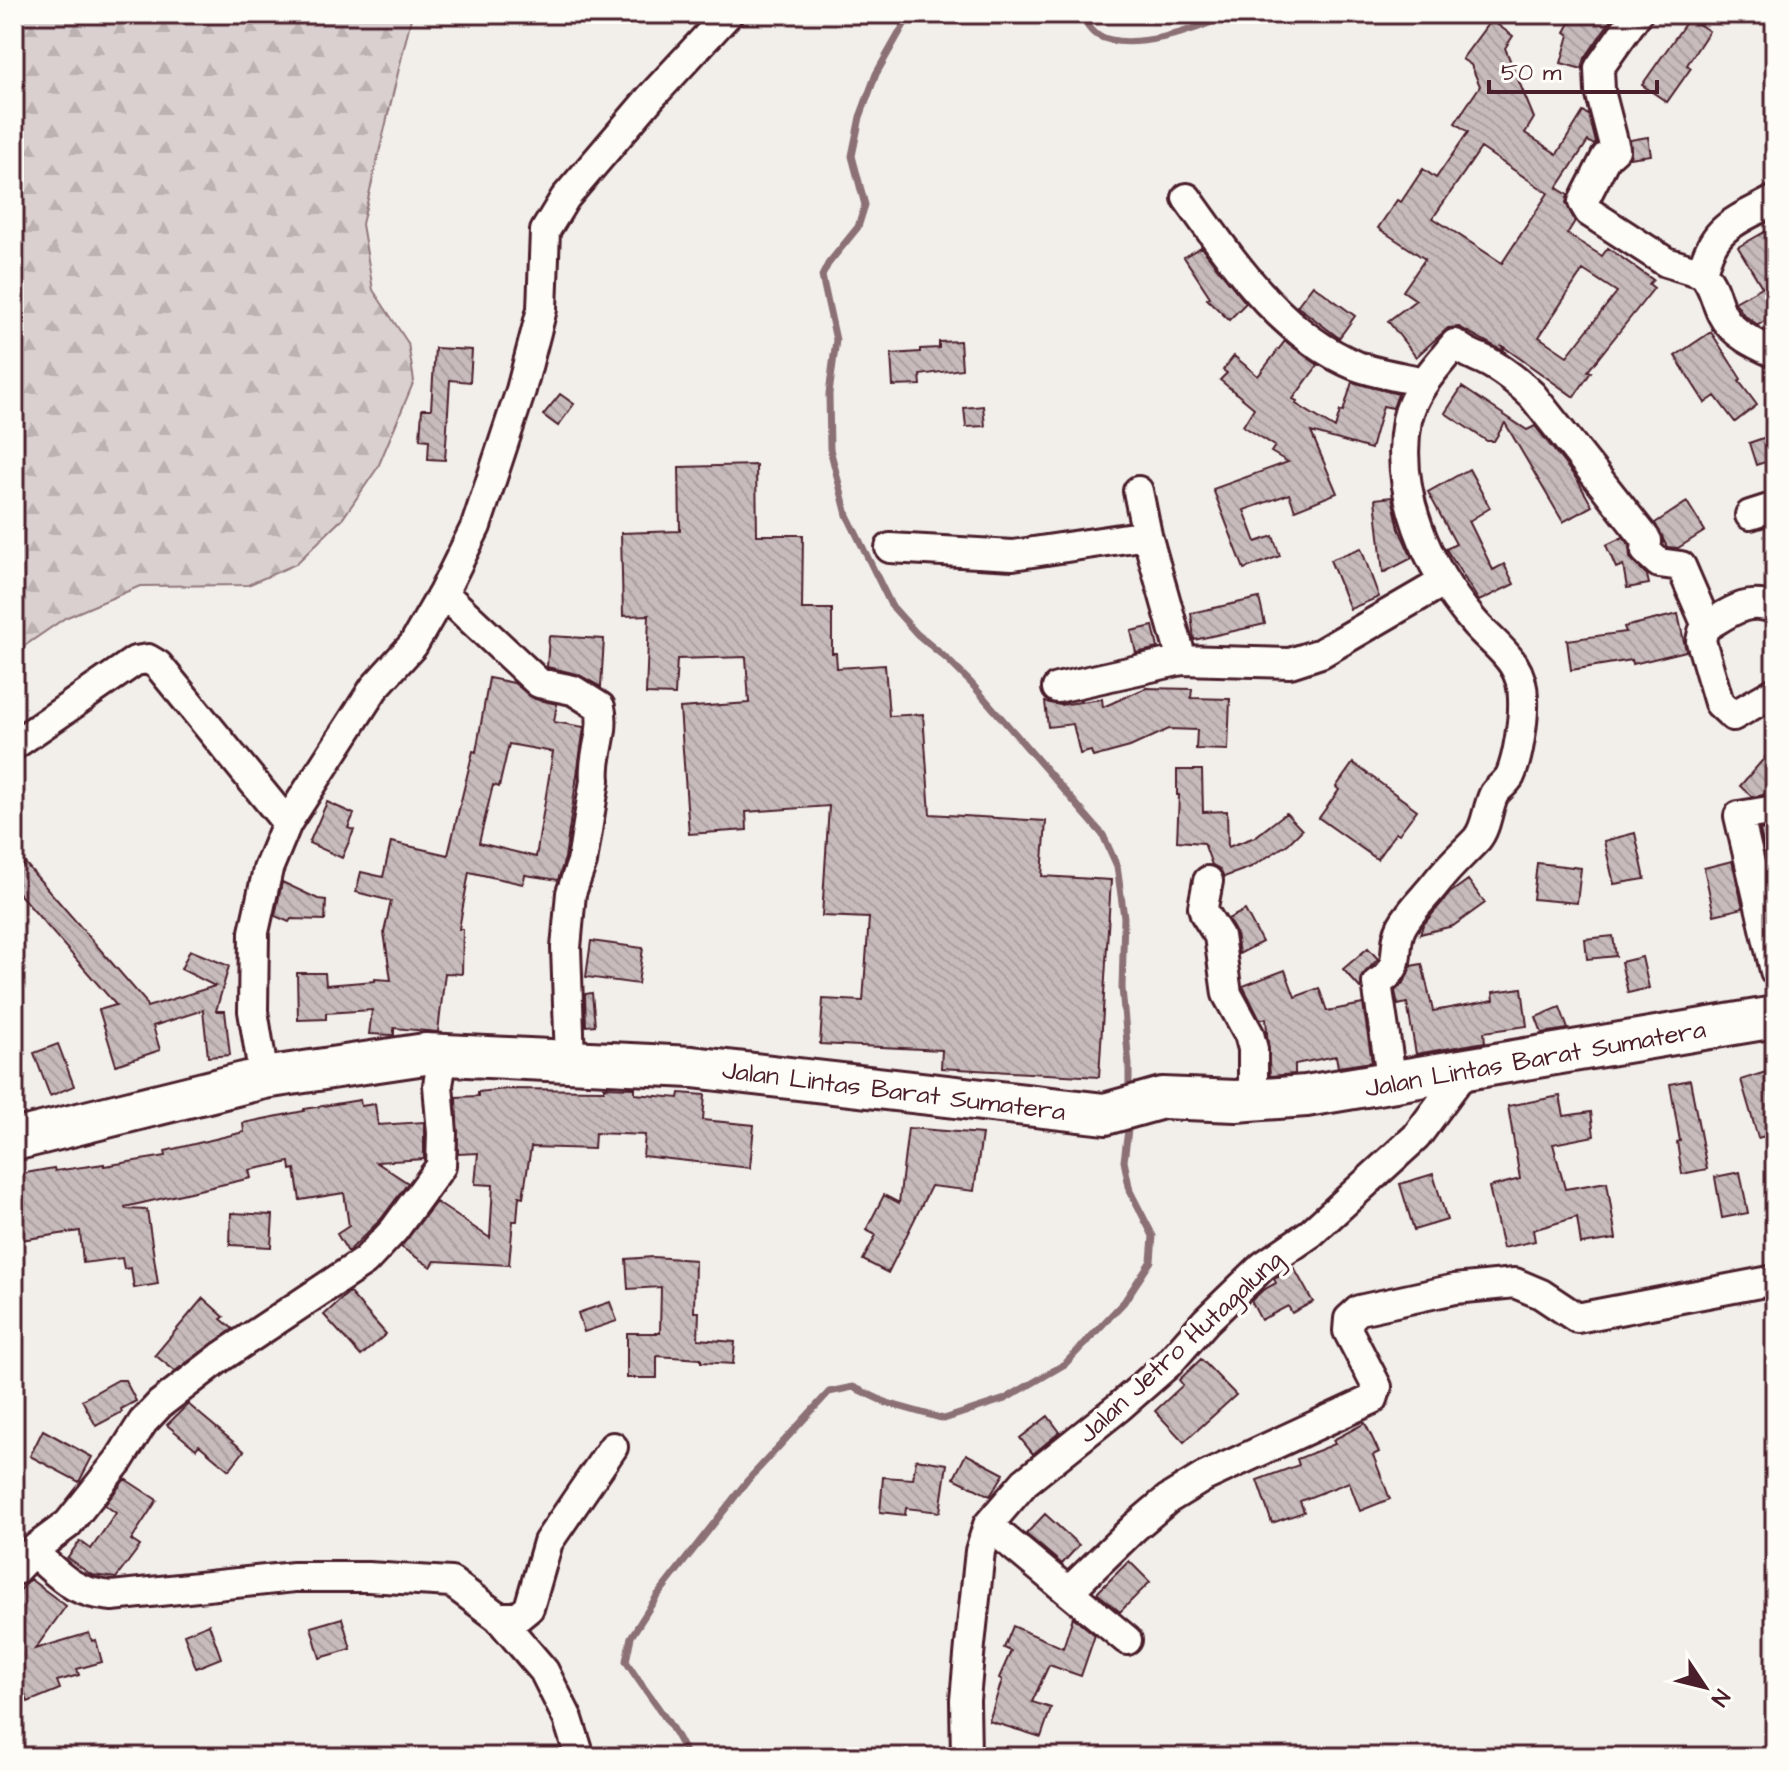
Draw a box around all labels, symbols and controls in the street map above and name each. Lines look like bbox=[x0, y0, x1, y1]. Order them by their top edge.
scale bar bbox=[1489, 44, 1657, 94]
text: 50 m bbox=[1501, 56, 1562, 90]
street label: Jalan Lintas Barat Sumatera bbox=[1362, 1011, 1708, 1107]
street label: Jalan Lintas Barat Sumatera bbox=[720, 1052, 1068, 1130]
street label: Jalan Jetro Hutagalung bbox=[1070, 1242, 1292, 1453]
north arrow bbox=[1665, 1647, 1745, 1727]
text: N bbox=[1703, 1683, 1737, 1712]

